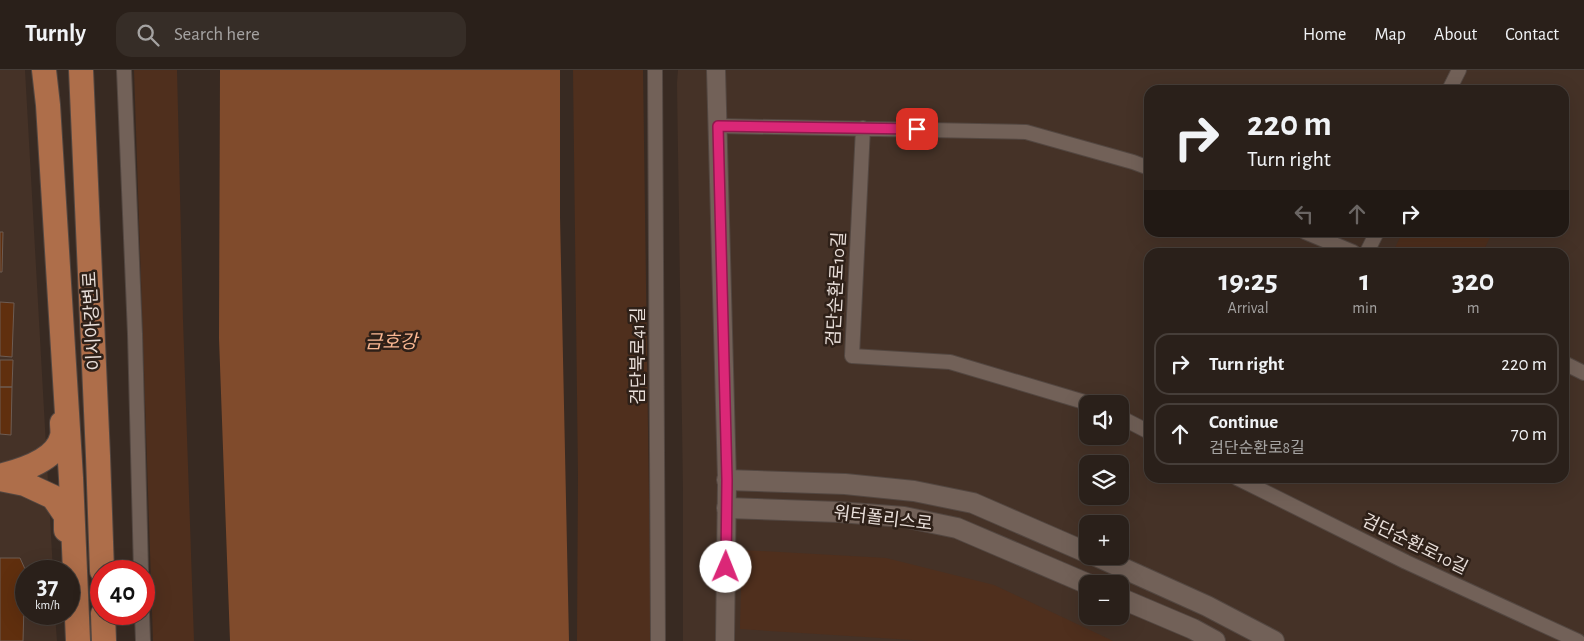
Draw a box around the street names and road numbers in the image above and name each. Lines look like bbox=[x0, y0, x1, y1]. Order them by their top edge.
street label: 검단순환로10길 bbox=[823, 231, 849, 347]
street label: 이시아강변로 bbox=[79, 271, 105, 371]
street label: 검단북로41길 bbox=[628, 307, 648, 405]
street label: 워터폴리스로 bbox=[832, 502, 934, 534]
street label: 검단순환로10길 bbox=[1359, 510, 1471, 578]

